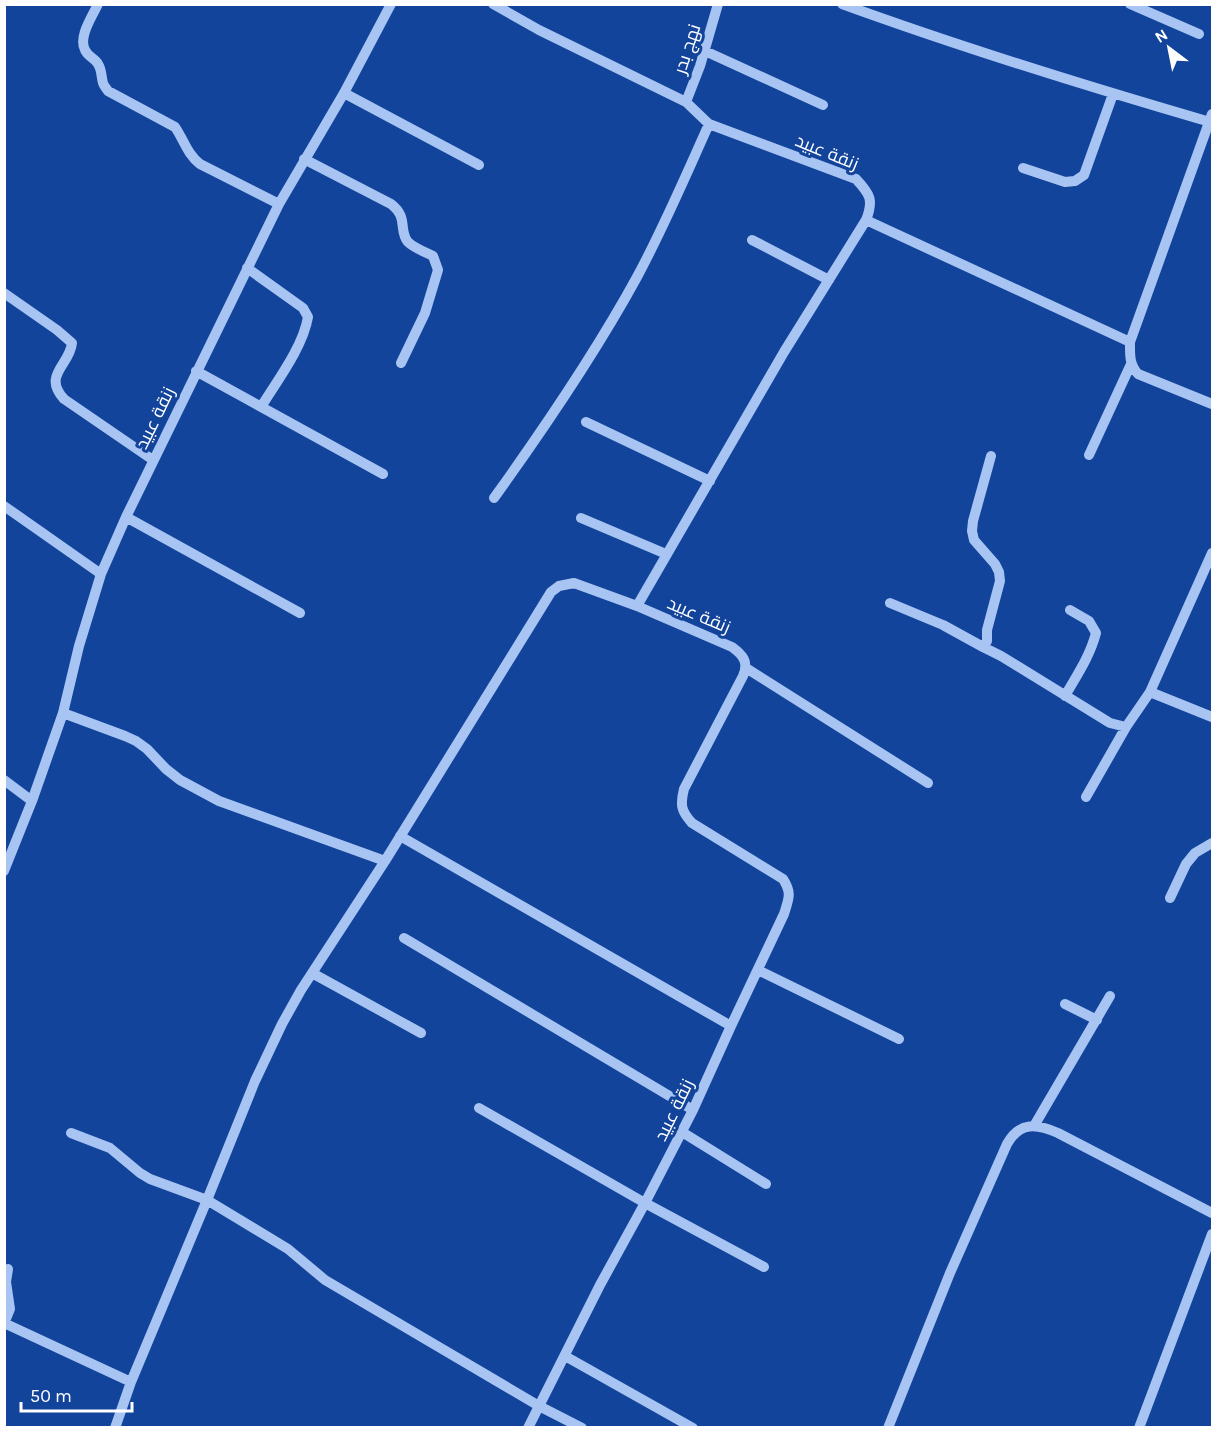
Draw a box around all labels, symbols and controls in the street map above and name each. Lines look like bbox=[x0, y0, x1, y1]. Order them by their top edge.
north arrow bbox=[1139, 18, 1199, 78]
street label: نهج بدر bbox=[668, 21, 706, 78]
text: N bbox=[1151, 25, 1171, 47]
street label: زنقة عبيد bbox=[792, 129, 862, 175]
street label: زنقة عبيد bbox=[131, 383, 179, 453]
street label: زنقة عبيد bbox=[664, 592, 734, 638]
street label: زنقة عبيد bbox=[650, 1075, 698, 1145]
scale bar bbox=[21, 1375, 132, 1413]
text: 50 m bbox=[30, 1385, 72, 1407]

